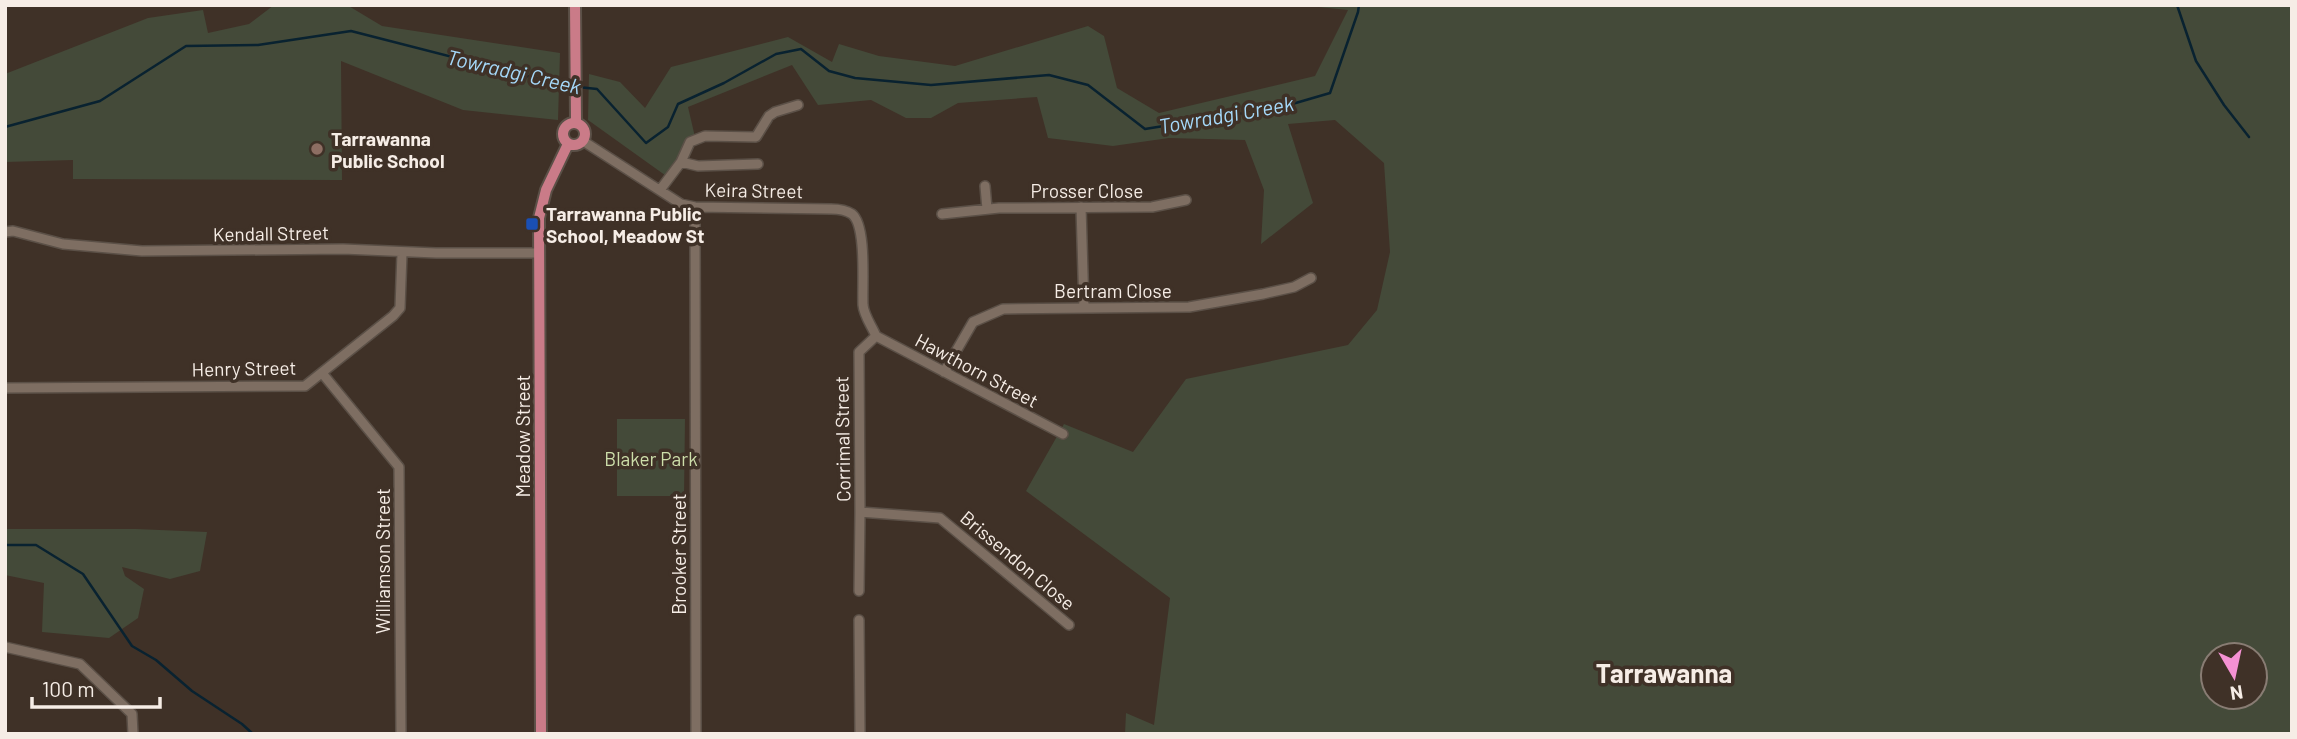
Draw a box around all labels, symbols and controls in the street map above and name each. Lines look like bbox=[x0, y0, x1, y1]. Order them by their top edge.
water label: Towradgi Creek bbox=[445, 43, 584, 99]
water label: Towradgi Creek bbox=[1157, 90, 1296, 138]
place label: Tarrawanna Public School bbox=[331, 127, 445, 172]
marker: Tarrawanna Public School bbox=[309, 141, 325, 157]
street label: Keira Street bbox=[705, 178, 803, 202]
street label: Prosser Close bbox=[1031, 179, 1143, 202]
place label: Tarrawanna Public School, Meadow St bbox=[546, 202, 704, 247]
marker: Tarrawanna Public School, Meadow St bbox=[524, 216, 540, 232]
street label: Kendall Street bbox=[213, 220, 329, 246]
street label: Bertram Close bbox=[1054, 279, 1172, 302]
street label: Hawthorn Street bbox=[912, 328, 1042, 412]
street label: Henry Street bbox=[191, 356, 297, 380]
street label: Meadow Street bbox=[511, 374, 534, 498]
street label: Corrimal Street bbox=[829, 376, 855, 502]
park label: Blaker Park bbox=[604, 447, 698, 470]
street label: Williamson Street bbox=[371, 488, 394, 634]
street label: Brooker Street bbox=[667, 493, 690, 615]
street label: Brissendon Close bbox=[956, 505, 1080, 615]
north arrow bbox=[2199, 641, 2269, 711]
district label: Tarrawanna bbox=[1596, 657, 1732, 688]
scale bar bbox=[32, 666, 159, 710]
text: 100 m bbox=[42, 676, 95, 701]
text: N bbox=[2229, 681, 2245, 706]

